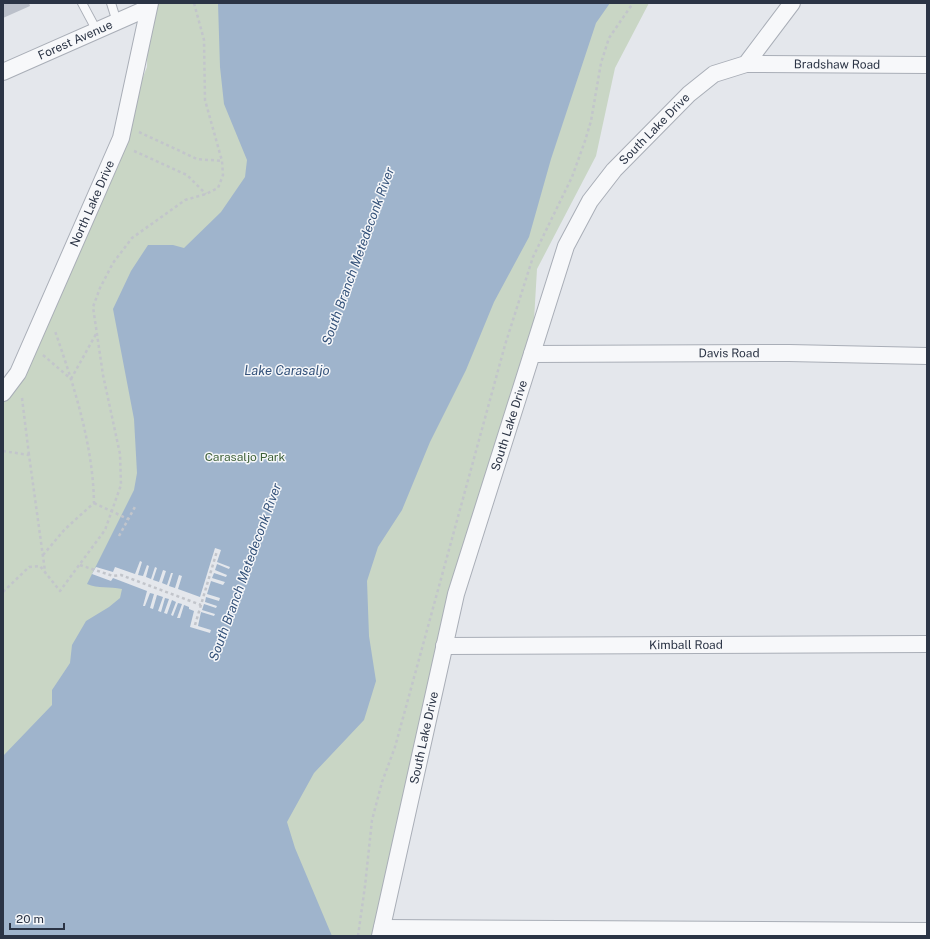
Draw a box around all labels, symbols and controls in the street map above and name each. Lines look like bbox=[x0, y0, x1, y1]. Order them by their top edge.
street label: Forest Avenue bbox=[36, 17, 115, 63]
street label: Bradshaw Road bbox=[794, 57, 880, 72]
street label: South Lake Drive bbox=[616, 90, 693, 168]
street label: North Lake Drive bbox=[67, 158, 117, 249]
water label: South Branch Metedeconk River bbox=[319, 165, 397, 347]
street label: Davis Road bbox=[698, 346, 760, 360]
water label: Lake Carasaljo bbox=[244, 363, 330, 378]
street label: South Lake Drive bbox=[488, 378, 530, 473]
park label: Carasaljo Park bbox=[205, 450, 286, 464]
water label: South Branch Metedeconk River bbox=[206, 481, 284, 663]
street label: Kimball Road bbox=[649, 638, 723, 652]
street label: South Lake Drive bbox=[407, 690, 441, 786]
scale bar bbox=[10, 905, 64, 931]
text: 20 m bbox=[16, 912, 44, 926]

